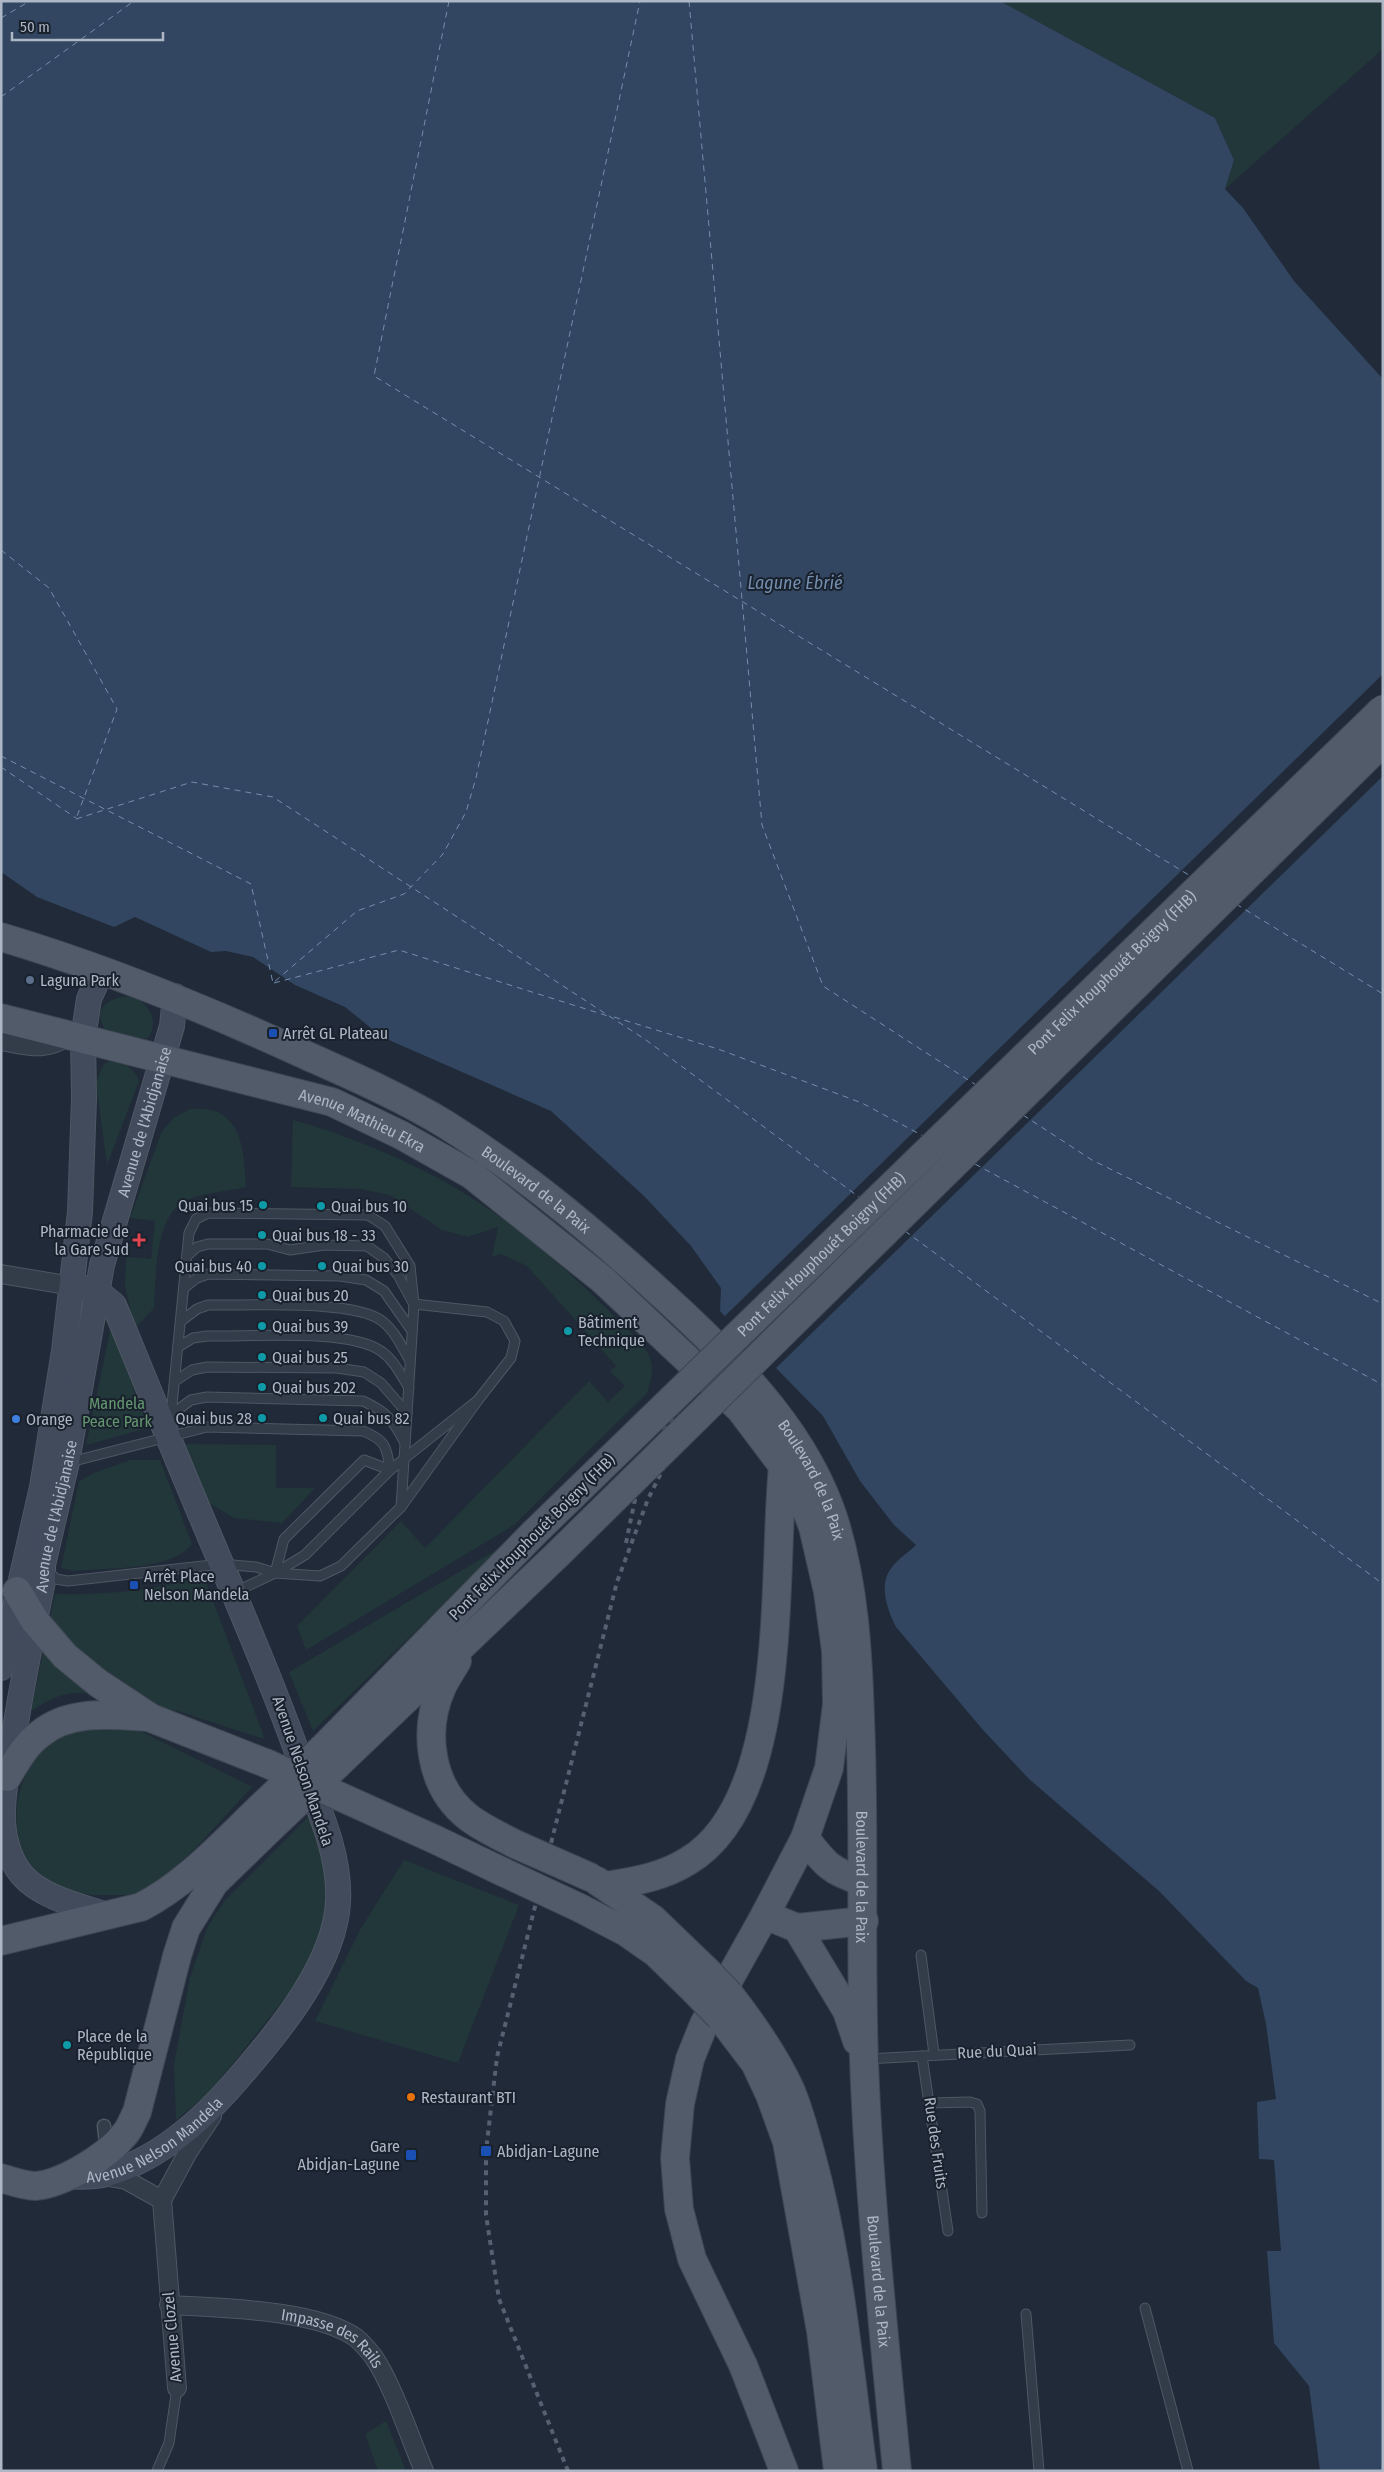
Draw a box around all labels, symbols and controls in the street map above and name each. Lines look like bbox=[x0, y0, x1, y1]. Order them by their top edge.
scale bar bbox=[12, 10, 164, 42]
text: 50 m bbox=[20, 18, 50, 36]
water label: Lagune Ébrié bbox=[747, 572, 843, 594]
street label: Pont Felix Houphouét Boigny (FHB) bbox=[1023, 886, 1200, 1058]
place label: Laguna Park bbox=[40, 971, 119, 990]
marker: Laguna Park bbox=[24, 974, 36, 986]
place label: Arrêt GL Plateau bbox=[283, 1024, 388, 1043]
marker: Arrêt GL Plateau bbox=[267, 1027, 279, 1039]
street label: Avenue de l'Abidjanaise bbox=[113, 1044, 175, 1199]
street label: Avenue Mathieu Ekra bbox=[297, 1084, 429, 1156]
street label: Boulevard de la Paix bbox=[478, 1142, 595, 1237]
street label: Pont Felix Houphouét Boigny (FHB) bbox=[733, 1168, 909, 1340]
place label: Quai bus 15 bbox=[178, 1196, 253, 1215]
place label: Quai bus 10 bbox=[331, 1197, 407, 1216]
marker: Quai bus 15 bbox=[257, 1199, 269, 1211]
marker: Quai bus 10 bbox=[315, 1200, 327, 1212]
place label: Pharmacie de la Gare Sud bbox=[40, 1222, 129, 1259]
place label: Quai bus 18 - 33 bbox=[272, 1226, 376, 1245]
marker: Quai bus 18 - 33 bbox=[256, 1229, 268, 1241]
marker: Pharmacie de la Gare Sud bbox=[133, 1234, 145, 1246]
place label: Quai bus 40 bbox=[174, 1257, 252, 1276]
place label: Quai bus 30 bbox=[332, 1257, 409, 1276]
marker: Quai bus 40 bbox=[256, 1260, 268, 1272]
marker: Quai bus 30 bbox=[316, 1260, 328, 1272]
place label: Quai bus 20 bbox=[272, 1286, 349, 1305]
marker: Quai bus 20 bbox=[256, 1289, 268, 1301]
place label: Bâtiment Technique bbox=[578, 1313, 645, 1350]
place label: Quai bus 39 bbox=[272, 1317, 349, 1336]
marker: Quai bus 39 bbox=[256, 1320, 268, 1332]
marker: Bâtiment Technique bbox=[562, 1325, 574, 1337]
place label: Quai bus 25 bbox=[272, 1348, 348, 1367]
marker: Quai bus 25 bbox=[256, 1351, 268, 1363]
place label: Quai bus 202 bbox=[272, 1378, 356, 1397]
marker: Quai bus 202 bbox=[256, 1381, 268, 1393]
park label: Mandela Peace Park bbox=[82, 1394, 153, 1431]
place label: Quai bus 28 bbox=[175, 1409, 252, 1428]
place label: Quai bus 82 bbox=[333, 1409, 409, 1428]
place label: Orange bbox=[26, 1410, 73, 1429]
marker: Quai bus 28 bbox=[256, 1412, 268, 1424]
marker: Quai bus 82 bbox=[317, 1412, 329, 1424]
marker: Orange bbox=[10, 1413, 22, 1425]
street label: Boulevard de la Paix bbox=[774, 1416, 849, 1542]
street label: Avenue de l'Abidjanaise bbox=[31, 1438, 80, 1594]
street label: Pont Felix Houphouét Boigny (FHB) bbox=[445, 1450, 619, 1624]
place label: Arrêt Place Nelson Mandela bbox=[144, 1567, 250, 1604]
marker: Arrêt Place Nelson Mandela bbox=[128, 1579, 140, 1591]
street label: Avenue Nelson Mandela bbox=[268, 1694, 338, 1849]
street label: Boulevard de la Paix bbox=[853, 1811, 872, 1943]
place label: Place de la République bbox=[77, 2027, 152, 2064]
marker: Place de la République bbox=[61, 2039, 73, 2051]
street label: Rue du Quai bbox=[957, 2039, 1037, 2063]
place label: Restaurant BTI bbox=[421, 2088, 516, 2107]
marker: Restaurant BTI bbox=[405, 2091, 417, 2103]
street label: Avenue Nelson Mandela bbox=[86, 2093, 226, 2186]
street label: Rue des Fruits bbox=[920, 2096, 952, 2190]
place label: Gare Abidjan-Lagune bbox=[298, 2137, 400, 2174]
place label: Abidjan-Lagune bbox=[497, 2142, 600, 2161]
marker: Abidjan-Lagune bbox=[479, 2144, 493, 2158]
marker: Gare Abidjan-Lagune bbox=[404, 2148, 418, 2162]
street label: Boulevard de la Paix bbox=[864, 2215, 894, 2348]
street label: Avenue Clozel bbox=[159, 2291, 185, 2383]
street label: Impasse des Rails bbox=[280, 2304, 388, 2371]

